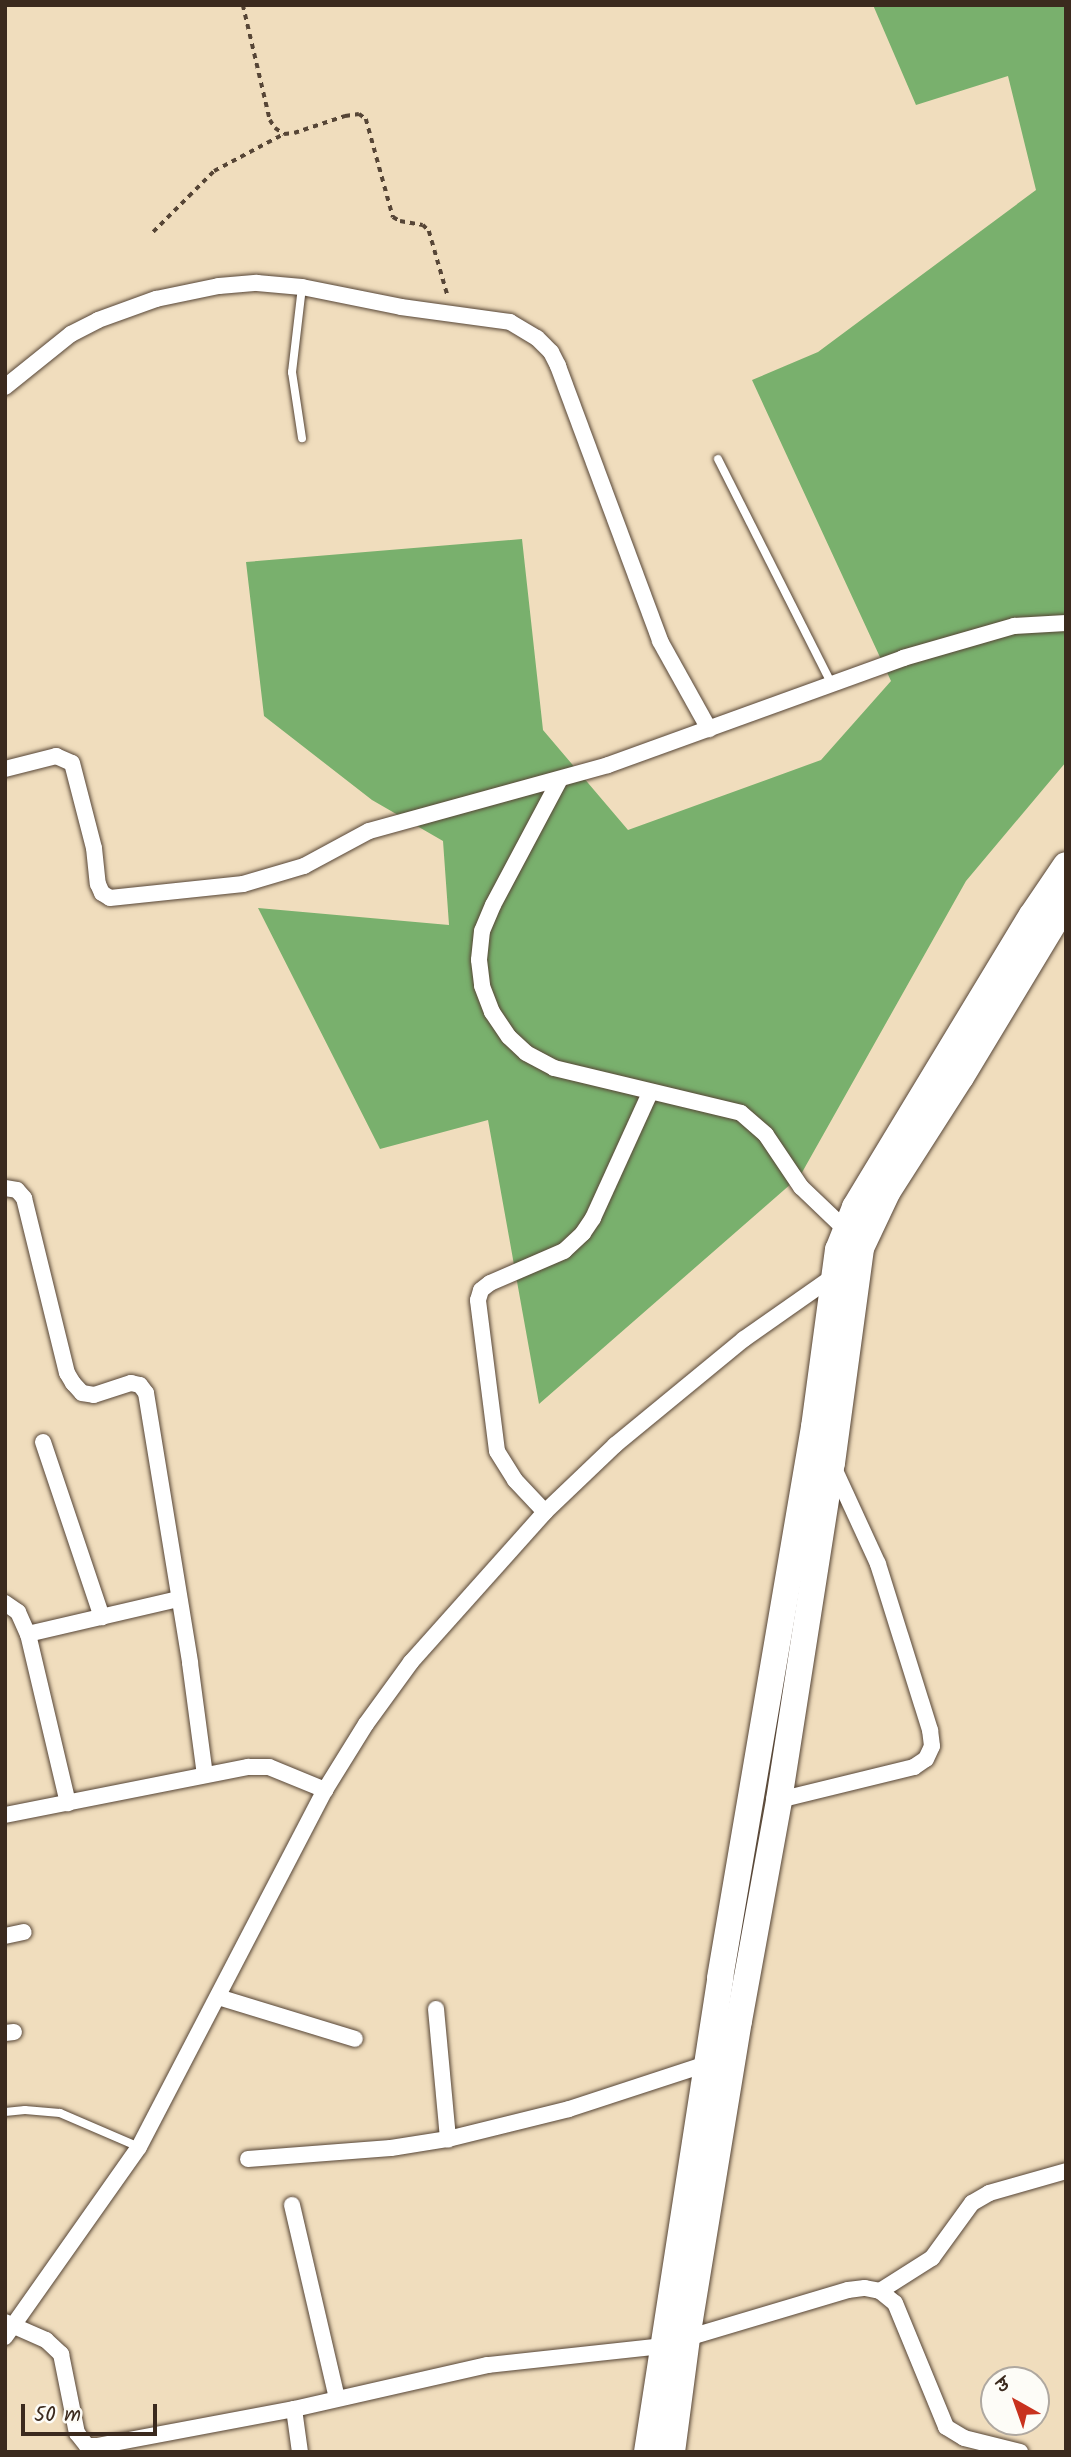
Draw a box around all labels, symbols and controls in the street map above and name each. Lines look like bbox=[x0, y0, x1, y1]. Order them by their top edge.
north arrow bbox=[980, 2366, 1050, 2436]
text: उ bbox=[989, 2371, 1017, 2402]
scale bar bbox=[24, 2390, 161, 2434]
text: 50 m bbox=[34, 2399, 81, 2432]

